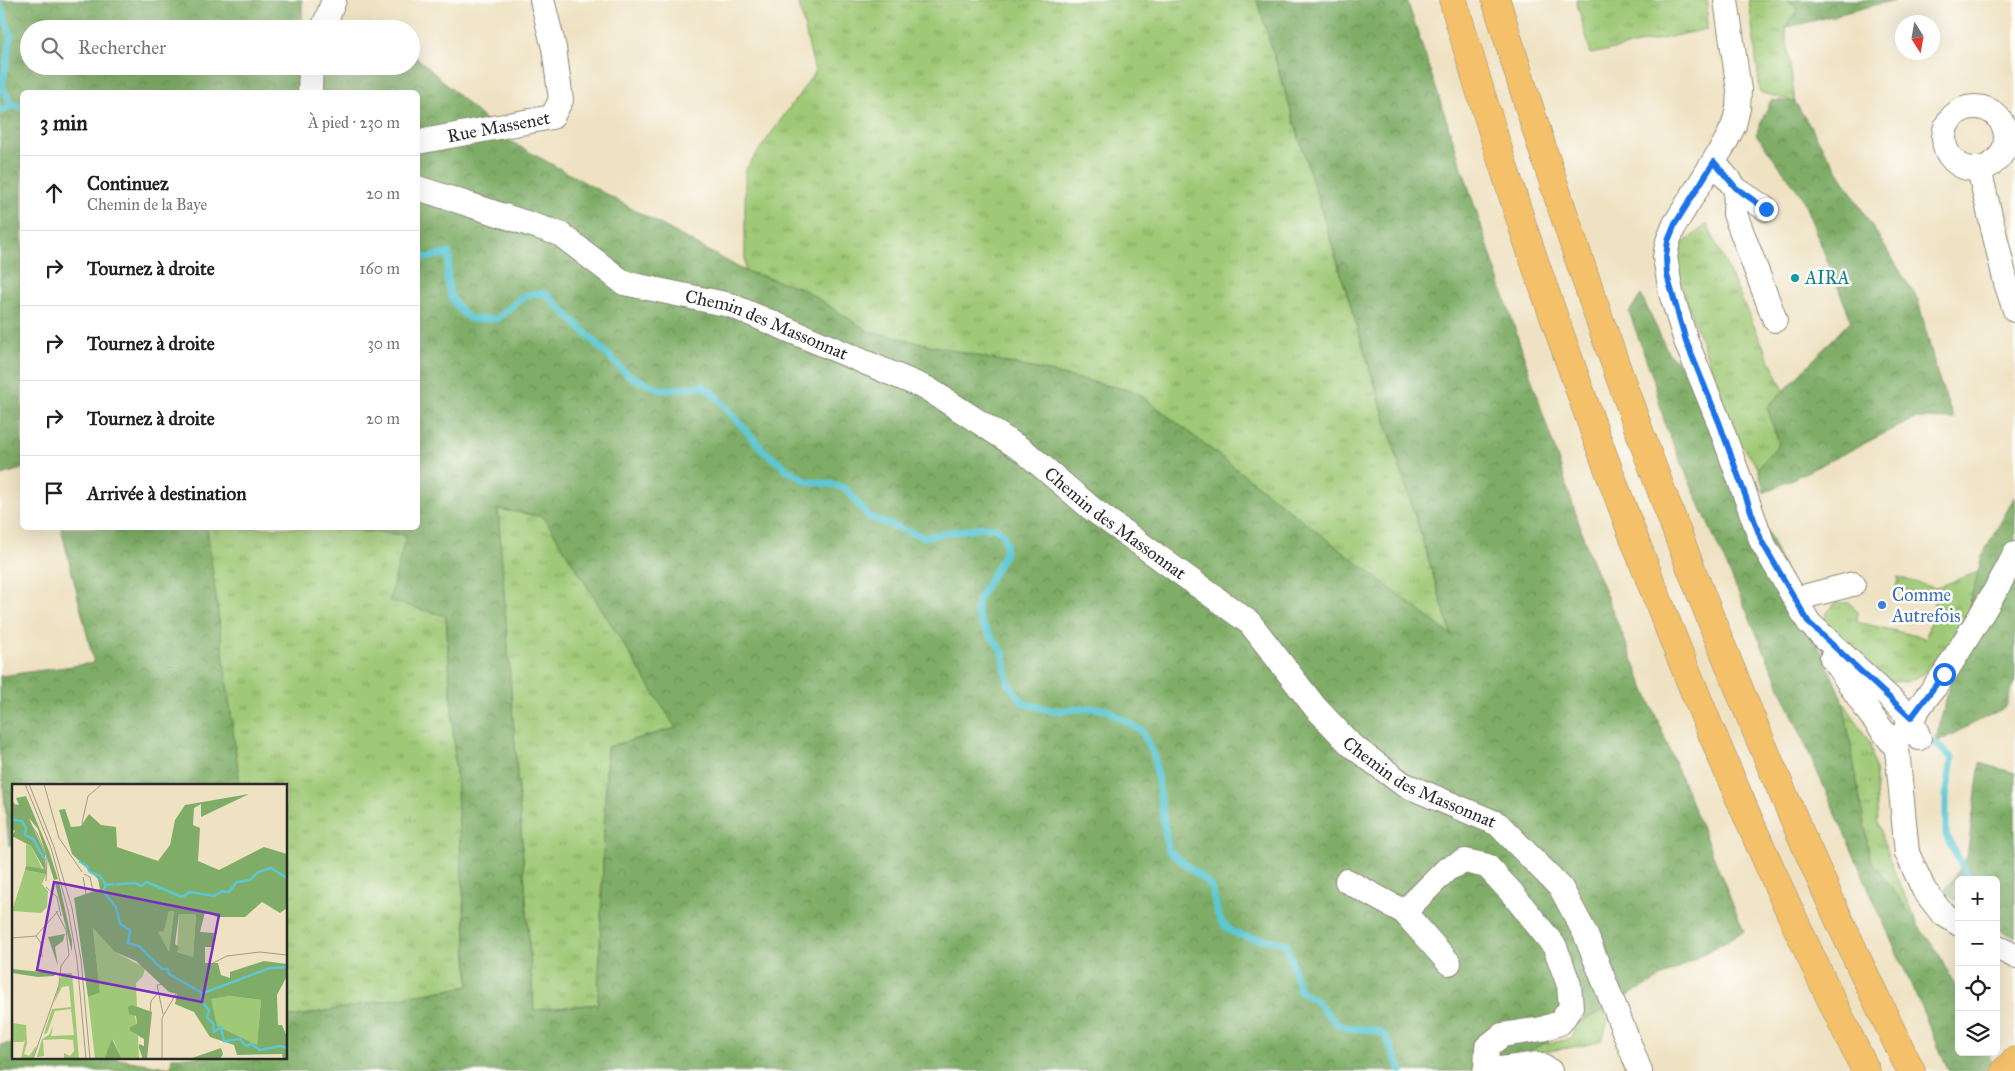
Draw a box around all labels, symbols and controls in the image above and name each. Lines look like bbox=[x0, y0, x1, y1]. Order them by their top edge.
north arrow bbox=[1895, 15, 1940, 60]
search box bbox=[20, 20, 420, 75]
icon: search bbox=[38, 34, 66, 62]
text: Rechercher bbox=[78, 36, 166, 59]
street label: Rue Massenet bbox=[445, 107, 552, 147]
text: 3 min bbox=[40, 110, 88, 136]
text: À pied · 230 m bbox=[308, 113, 400, 132]
text: Continuez bbox=[87, 172, 169, 195]
icon: ahead bbox=[40, 179, 68, 207]
text: 20 m bbox=[366, 184, 400, 203]
text: Chemin de la Baye bbox=[87, 195, 207, 214]
route end bbox=[1755, 198, 1778, 221]
icon: right bbox=[40, 254, 68, 282]
text: Tournez à droite bbox=[87, 257, 215, 280]
text: 160 m bbox=[359, 259, 400, 278]
place label: AIRA bbox=[1804, 267, 1850, 289]
marker: AIRA bbox=[1789, 272, 1801, 284]
street label: Chemin des Massonnat bbox=[683, 285, 852, 365]
icon: right bbox=[40, 329, 68, 357]
text: Tournez à droite bbox=[87, 332, 215, 355]
text: 30 m bbox=[367, 334, 400, 353]
icon: right bbox=[40, 404, 68, 432]
text: Tournez à droite bbox=[87, 407, 215, 430]
text: 20 m bbox=[366, 409, 400, 428]
street label: Chemin des Massonnat bbox=[1040, 462, 1191, 585]
icon: arrive bbox=[40, 479, 68, 507]
text: Arrivée à destination bbox=[87, 482, 246, 505]
place label: Comme Autrefois bbox=[1891, 584, 1961, 627]
marker: Comme Autrefois bbox=[1876, 599, 1888, 611]
route start bbox=[1933, 663, 1956, 686]
street label: Chemin des Massonnat bbox=[1338, 732, 1500, 833]
inset map bbox=[12, 784, 288, 1058]
map controls bbox=[1955, 876, 2000, 1056]
button: + bbox=[1955, 876, 2000, 921]
button: − bbox=[1955, 921, 2000, 966]
button: locate bbox=[1955, 966, 2000, 1011]
button: layers bbox=[1955, 1011, 2000, 1056]

